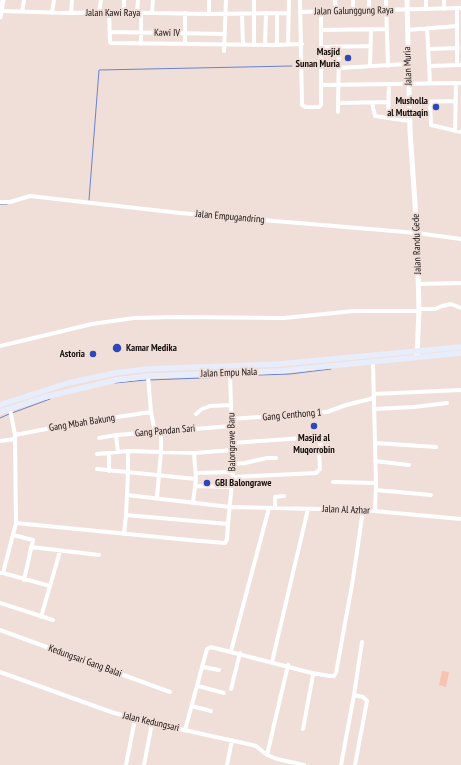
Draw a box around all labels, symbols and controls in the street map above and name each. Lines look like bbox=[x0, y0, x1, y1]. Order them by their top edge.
street label: Jalan Galunggung Raya bbox=[314, 4, 394, 18]
street label: Jalan Kawi Raya bbox=[86, 7, 140, 19]
street label: Kawi IV bbox=[154, 27, 180, 39]
place label: Masjid Sunan Muria bbox=[296, 46, 340, 70]
street label: Jalan Muria bbox=[401, 46, 415, 86]
marker: Masjid Sunan Muria bbox=[343, 53, 353, 63]
place label: Musholla al Muttaqin bbox=[387, 95, 428, 118]
marker: Musholla al Muttaqin bbox=[431, 102, 441, 112]
street label: Jalan Empugandring bbox=[195, 208, 265, 226]
street label: Jalan Randu Gede bbox=[410, 213, 424, 275]
marker: Kamar Medika bbox=[111, 342, 123, 354]
place label: Kamar Medika bbox=[126, 342, 177, 354]
place label: Astoria bbox=[60, 348, 85, 360]
marker: Astoria bbox=[88, 349, 98, 359]
street label: Jalan Empu Nala bbox=[201, 366, 257, 380]
street label: Gang Centhong 1 bbox=[262, 406, 322, 424]
street label: Gang Mbah Bakung bbox=[48, 412, 116, 434]
street label: Balongrawe Baru bbox=[225, 413, 239, 471]
marker: Masjid al Muqorrobin bbox=[309, 421, 319, 431]
street label: Gang Pandan Sari bbox=[134, 422, 196, 440]
place label: Masjid al Muqorrobin bbox=[293, 432, 335, 456]
place label: GBI Balongrawe bbox=[215, 477, 271, 489]
marker: GBI Balongrawe bbox=[202, 478, 212, 488]
street label: Jalan Al Azhar bbox=[322, 503, 370, 517]
street label: Kedungsari Gang Balai bbox=[47, 642, 123, 680]
street label: Jalan Kedungsari bbox=[122, 710, 180, 734]

